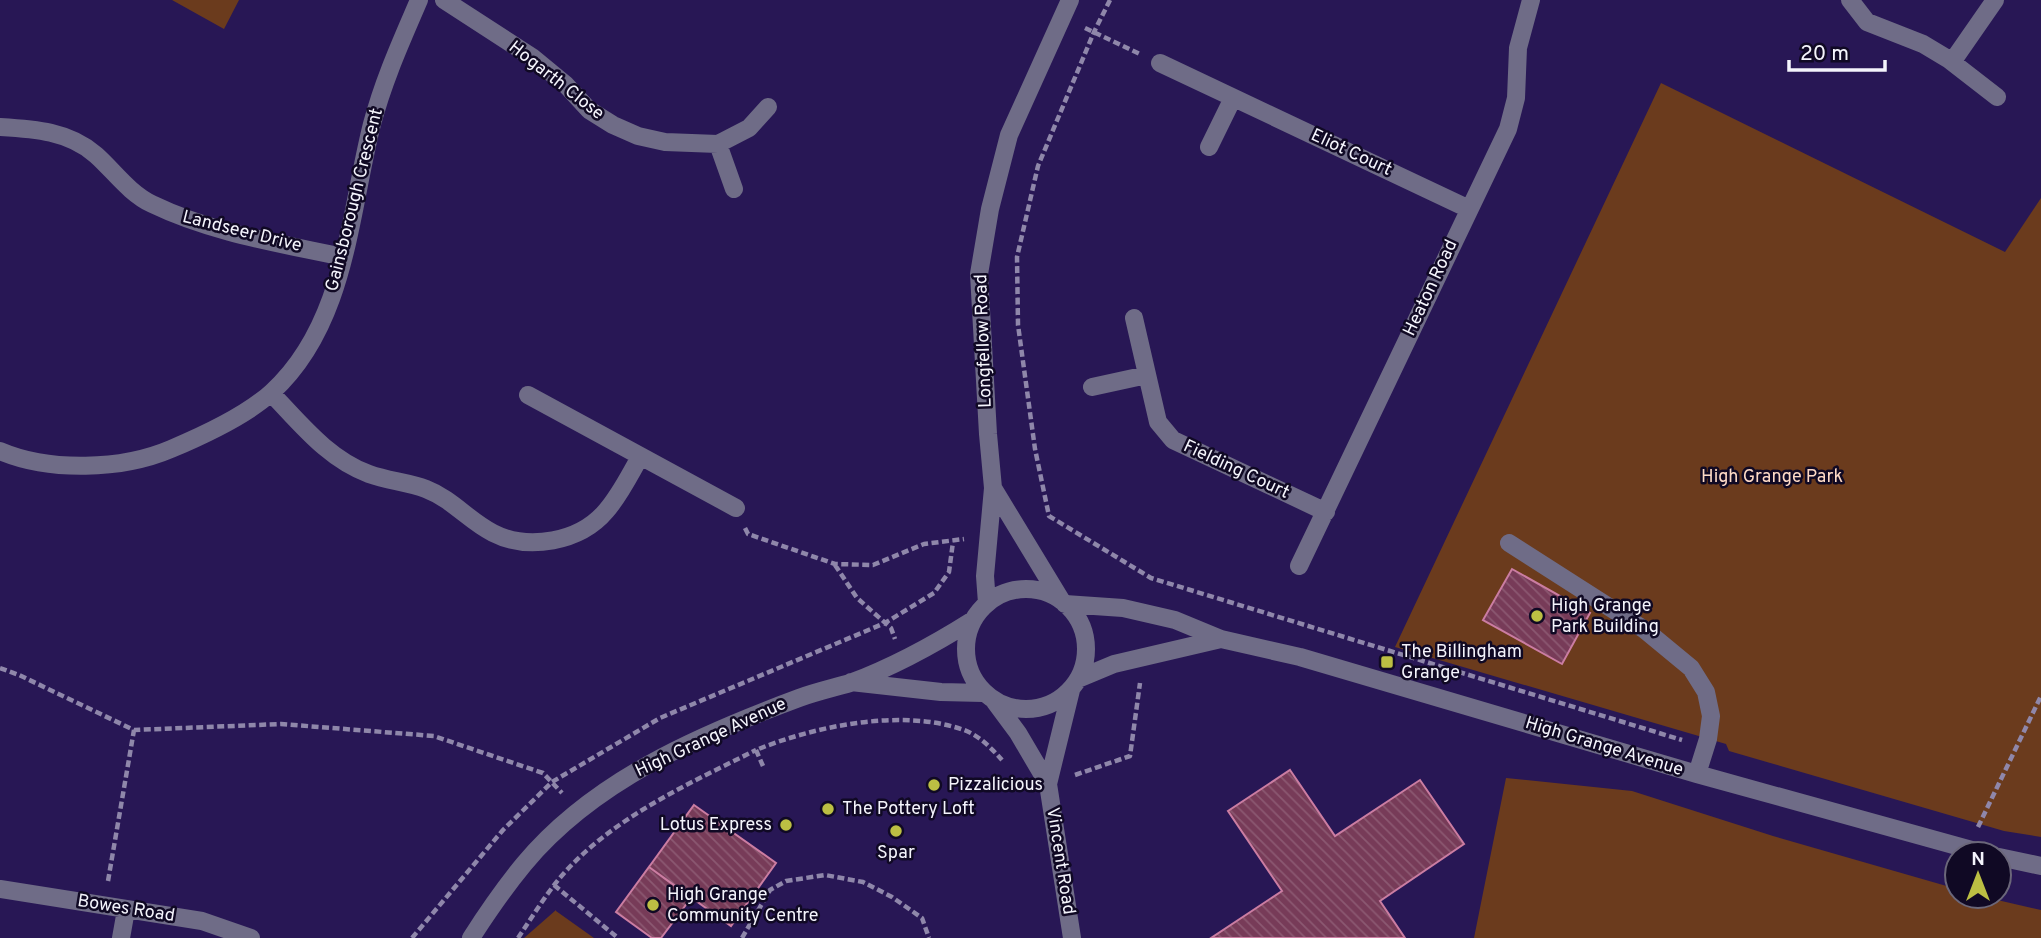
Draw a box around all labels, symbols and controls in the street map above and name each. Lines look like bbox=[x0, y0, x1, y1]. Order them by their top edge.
scale bar bbox=[1789, 28, 1885, 72]
street label: Hogarth Close bbox=[504, 36, 608, 126]
text: 20 m bbox=[1800, 41, 1849, 68]
street label: Gainsborough Crescent bbox=[321, 106, 389, 294]
street label: Eliot Court bbox=[1307, 124, 1395, 182]
street label: Landseer Drive bbox=[180, 206, 304, 258]
street label: Heaton Road bbox=[1399, 236, 1463, 340]
street label: Longfellow Road bbox=[970, 274, 998, 408]
street label: Fielding Court bbox=[1179, 435, 1293, 505]
park label: High Grange Park bbox=[1701, 466, 1843, 489]
place label: High Grange Park Building bbox=[1551, 595, 1659, 639]
marker: High Grange Park Building bbox=[1529, 608, 1545, 624]
place label: The Billingham Grange bbox=[1401, 641, 1522, 685]
marker: The Billingham Grange bbox=[1379, 654, 1395, 670]
street label: High Grange Avenue bbox=[632, 693, 790, 783]
street label: High Grange Avenue bbox=[1522, 712, 1686, 782]
place label: Pizzalicious bbox=[948, 774, 1043, 797]
marker: Pizzalicious bbox=[926, 777, 942, 793]
place label: The Pottery Loft bbox=[842, 798, 975, 821]
marker: The Pottery Loft bbox=[820, 801, 836, 817]
street label: Vincent Road bbox=[1040, 806, 1080, 916]
place label: Lotus Express bbox=[660, 814, 772, 837]
marker: Lotus Express bbox=[778, 817, 794, 833]
marker: Spar bbox=[888, 823, 904, 839]
north arrow bbox=[1943, 840, 2013, 910]
place label: Spar bbox=[877, 842, 915, 865]
text: N bbox=[1971, 848, 1985, 872]
place label: High Grange Community Centre bbox=[667, 884, 818, 928]
street label: Bowes Road bbox=[76, 890, 176, 928]
marker: High Grange Community Centre bbox=[645, 897, 661, 913]

